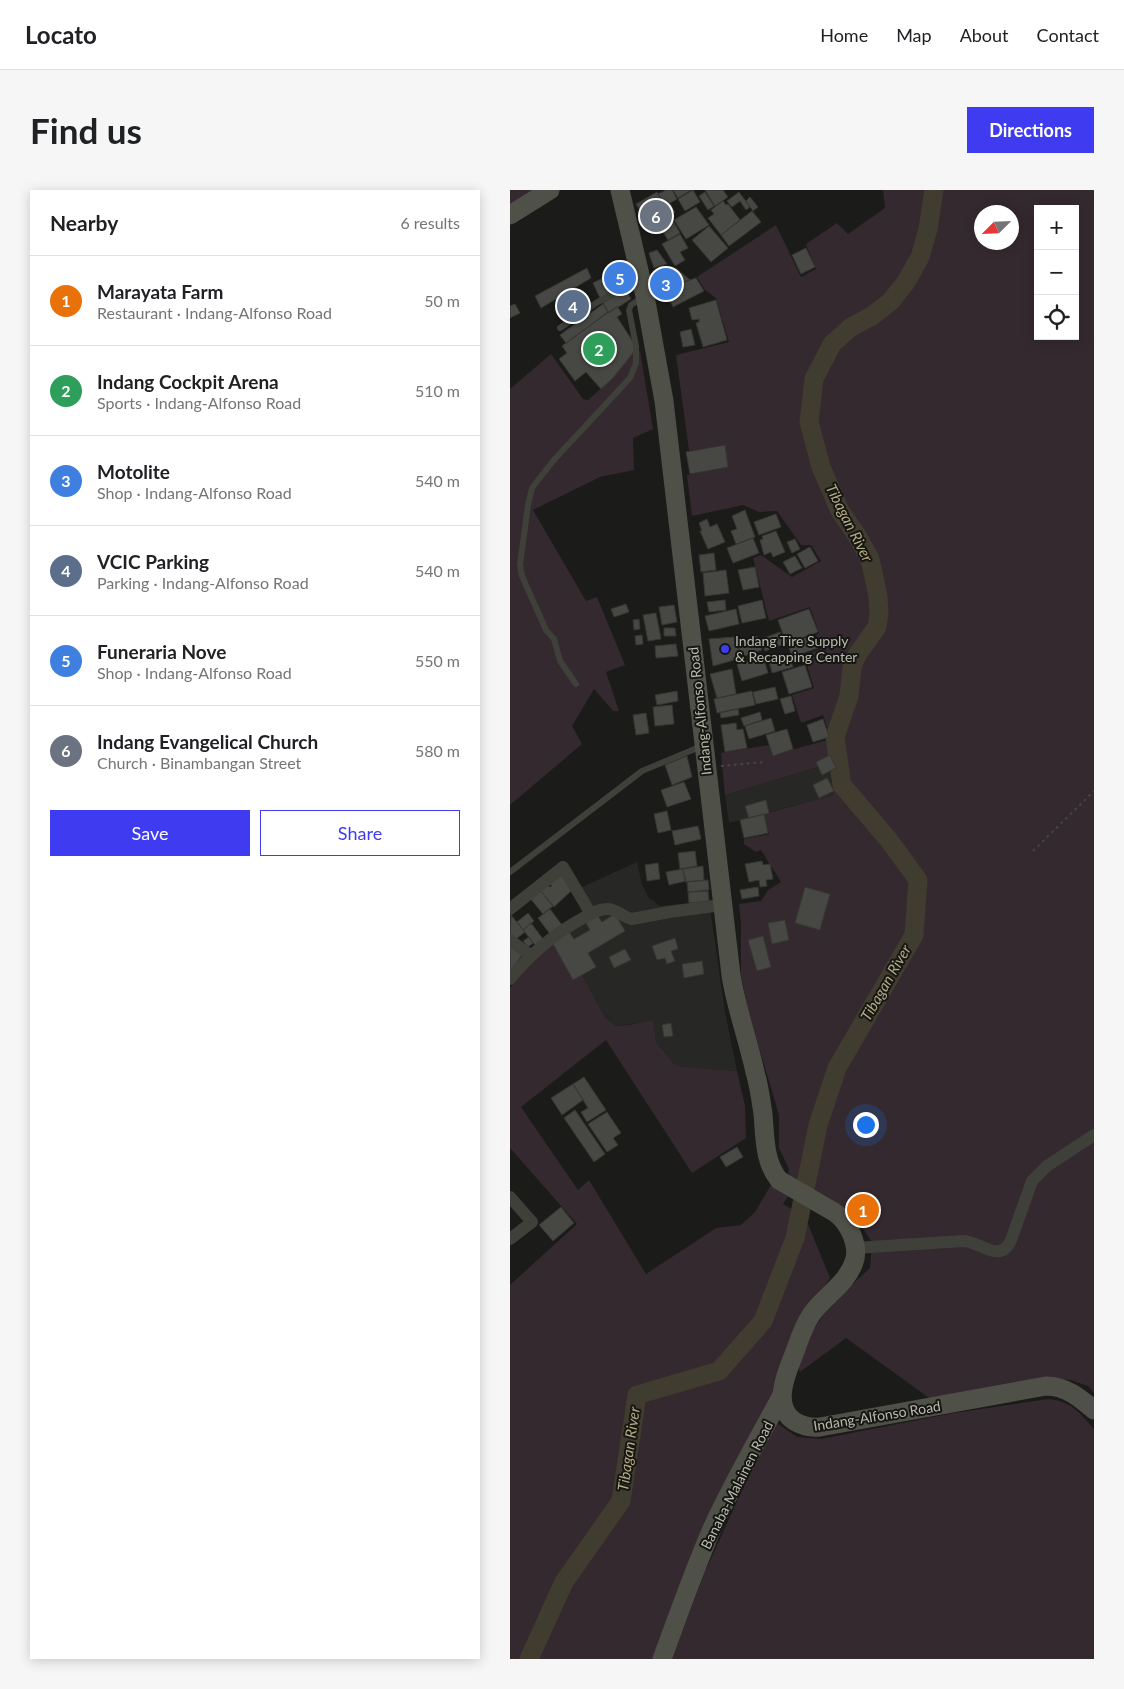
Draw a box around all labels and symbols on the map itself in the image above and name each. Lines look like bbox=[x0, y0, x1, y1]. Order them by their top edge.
pin: 6 bbox=[640, 197, 672, 235]
north arrow bbox=[974, 205, 1019, 250]
pin: 5 bbox=[604, 259, 636, 297]
pin: 3 bbox=[650, 265, 682, 303]
pin: 4 bbox=[557, 287, 589, 325]
pin: 2 bbox=[583, 330, 615, 368]
water label: Tibagan River bbox=[823, 481, 878, 565]
place label: Indang Tire Supply & Recapping Center bbox=[735, 632, 857, 665]
marker: Indang Tire Supply & Recapping Center bbox=[719, 643, 731, 655]
street label: Indang-Alfonso Road bbox=[684, 646, 715, 776]
water label: Tibagan River bbox=[856, 941, 915, 1024]
your location bbox=[853, 1112, 879, 1138]
pin: 1 bbox=[847, 1191, 879, 1229]
street label: Indang-Alfonso Road bbox=[812, 1397, 942, 1434]
water label: Tibagan River bbox=[613, 1405, 643, 1492]
street label: Banaba-Malainen Road bbox=[697, 1418, 776, 1552]

